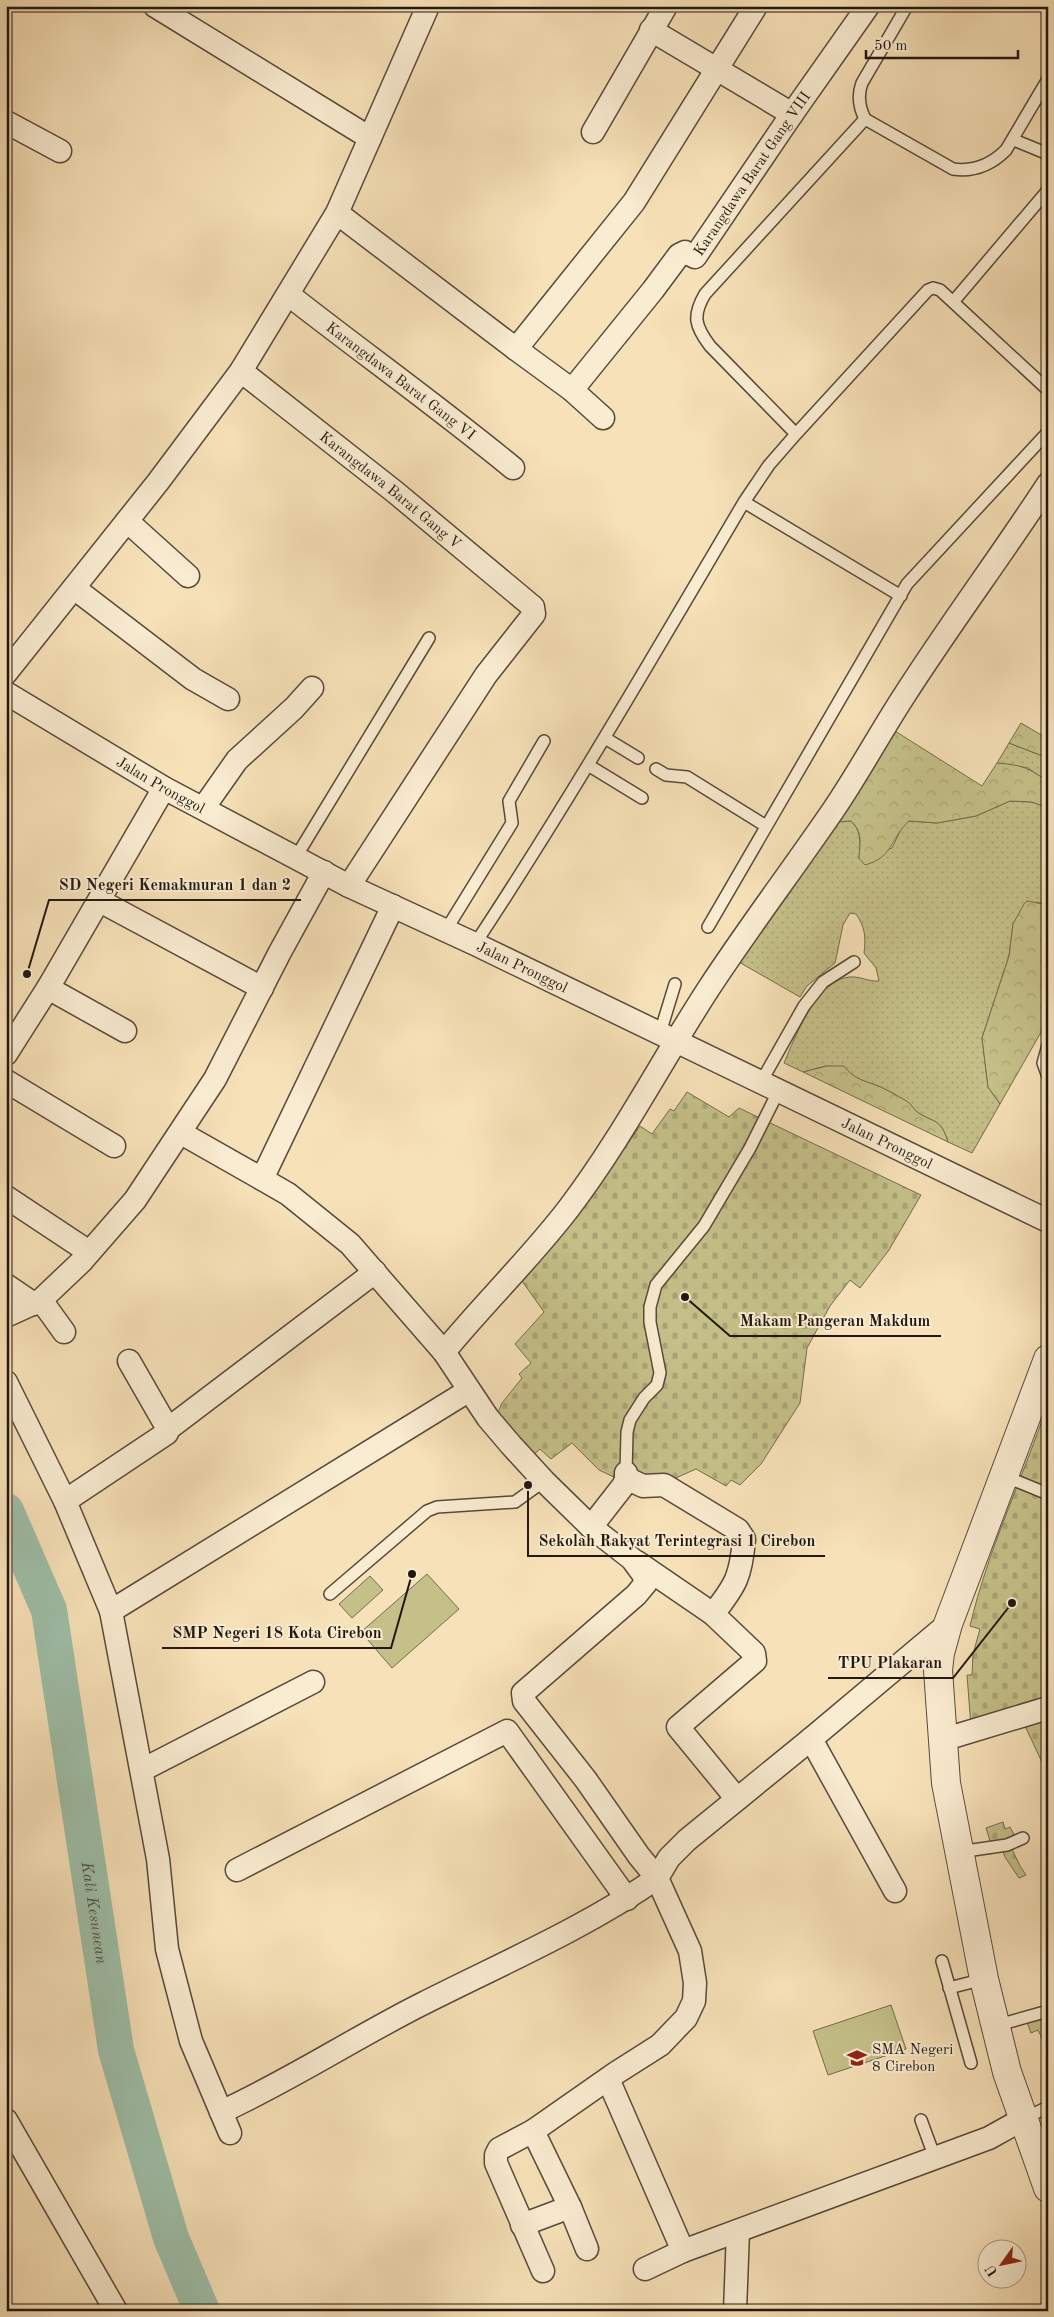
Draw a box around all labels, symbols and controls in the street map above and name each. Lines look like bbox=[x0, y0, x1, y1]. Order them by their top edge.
scale bar bbox=[866, 28, 1019, 60]
text: 50 m bbox=[874, 39, 908, 54]
street label: Karangdawa Barat Gang VIII bbox=[692, 90, 814, 259]
street label: Karangdawa Barat Gang VI bbox=[323, 320, 477, 444]
street label: Karangdawa Barat Gang V bbox=[316, 430, 464, 553]
street label: Jalan Pronggol bbox=[113, 755, 207, 817]
callout: SD Negeri Kemakmuran 1 dan 2 bbox=[49, 869, 301, 900]
text: SD Negeri Kemakmuran 1 dan 2 bbox=[59, 878, 291, 894]
street label: Jalan Pronggol bbox=[474, 940, 570, 997]
street label: Jalan Pronggol bbox=[838, 1116, 934, 1173]
callout: Makam Pangeran Makdum bbox=[730, 1305, 941, 1336]
text: Makam Pangeran Makdum bbox=[740, 1314, 931, 1330]
callout: Sekolah Rakyat Terintegrasi 1 Cirebon bbox=[528, 1525, 825, 1556]
text: Sekolah Rakyat Terintegrasi 1 Cirebon bbox=[539, 1534, 816, 1550]
callout: SMP Negeri 18 Kota Cirebon bbox=[162, 1617, 391, 1648]
text: SMP Negeri 18 Kota Cirebon bbox=[172, 1626, 382, 1642]
callout: TPU Plakaran bbox=[828, 1647, 953, 1678]
text: TPU Plakaran bbox=[838, 1656, 942, 1672]
water label: Kali Kesunean bbox=[77, 1860, 109, 1965]
place label: SMA Negeri 8 Cirebon bbox=[872, 2043, 953, 2075]
school or university icon: SMA Negeri 8 Cirebon bbox=[846, 2047, 868, 2069]
north arrow bbox=[976, 2240, 1026, 2290]
text: U bbox=[983, 2262, 1001, 2279]

